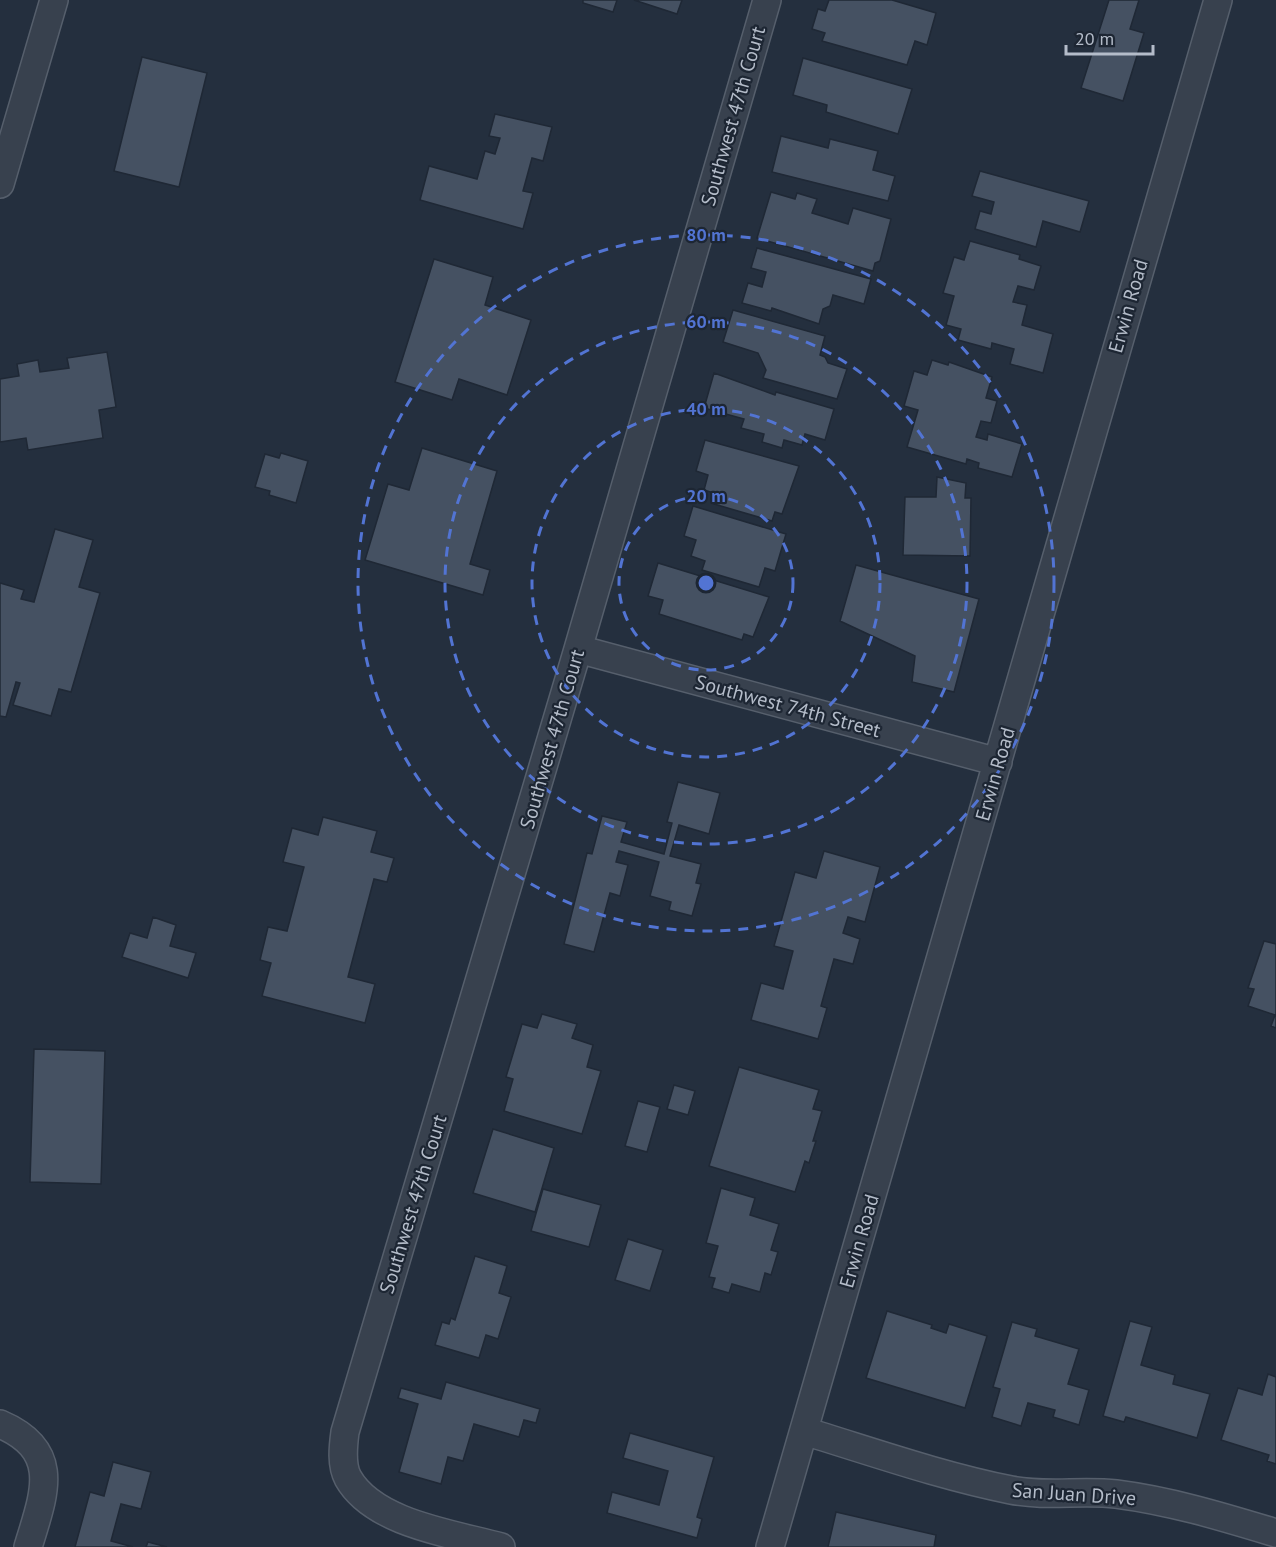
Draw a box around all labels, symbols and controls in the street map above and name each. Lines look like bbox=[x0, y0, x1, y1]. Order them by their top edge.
scale bar bbox=[1066, 18, 1153, 56]
street label: Southwest 47th Court bbox=[695, 23, 771, 209]
text: 20 m bbox=[1075, 27, 1114, 50]
text: 80 m bbox=[686, 223, 726, 246]
street label: Erwin Road bbox=[1102, 256, 1154, 356]
text: 60 m bbox=[686, 310, 726, 333]
text: 40 m bbox=[686, 397, 726, 420]
text: 20 m bbox=[686, 484, 726, 507]
centre of rings bbox=[696, 573, 716, 593]
street label: Southwest 47th Court bbox=[514, 646, 590, 832]
street label: Southwest 74th Street bbox=[692, 669, 884, 743]
street label: Erwin Road bbox=[969, 724, 1021, 824]
street label: Southwest 47th Court bbox=[373, 1111, 453, 1297]
street label: Erwin Road bbox=[833, 1191, 885, 1291]
street label: San Juan Drive bbox=[1011, 1477, 1137, 1511]

